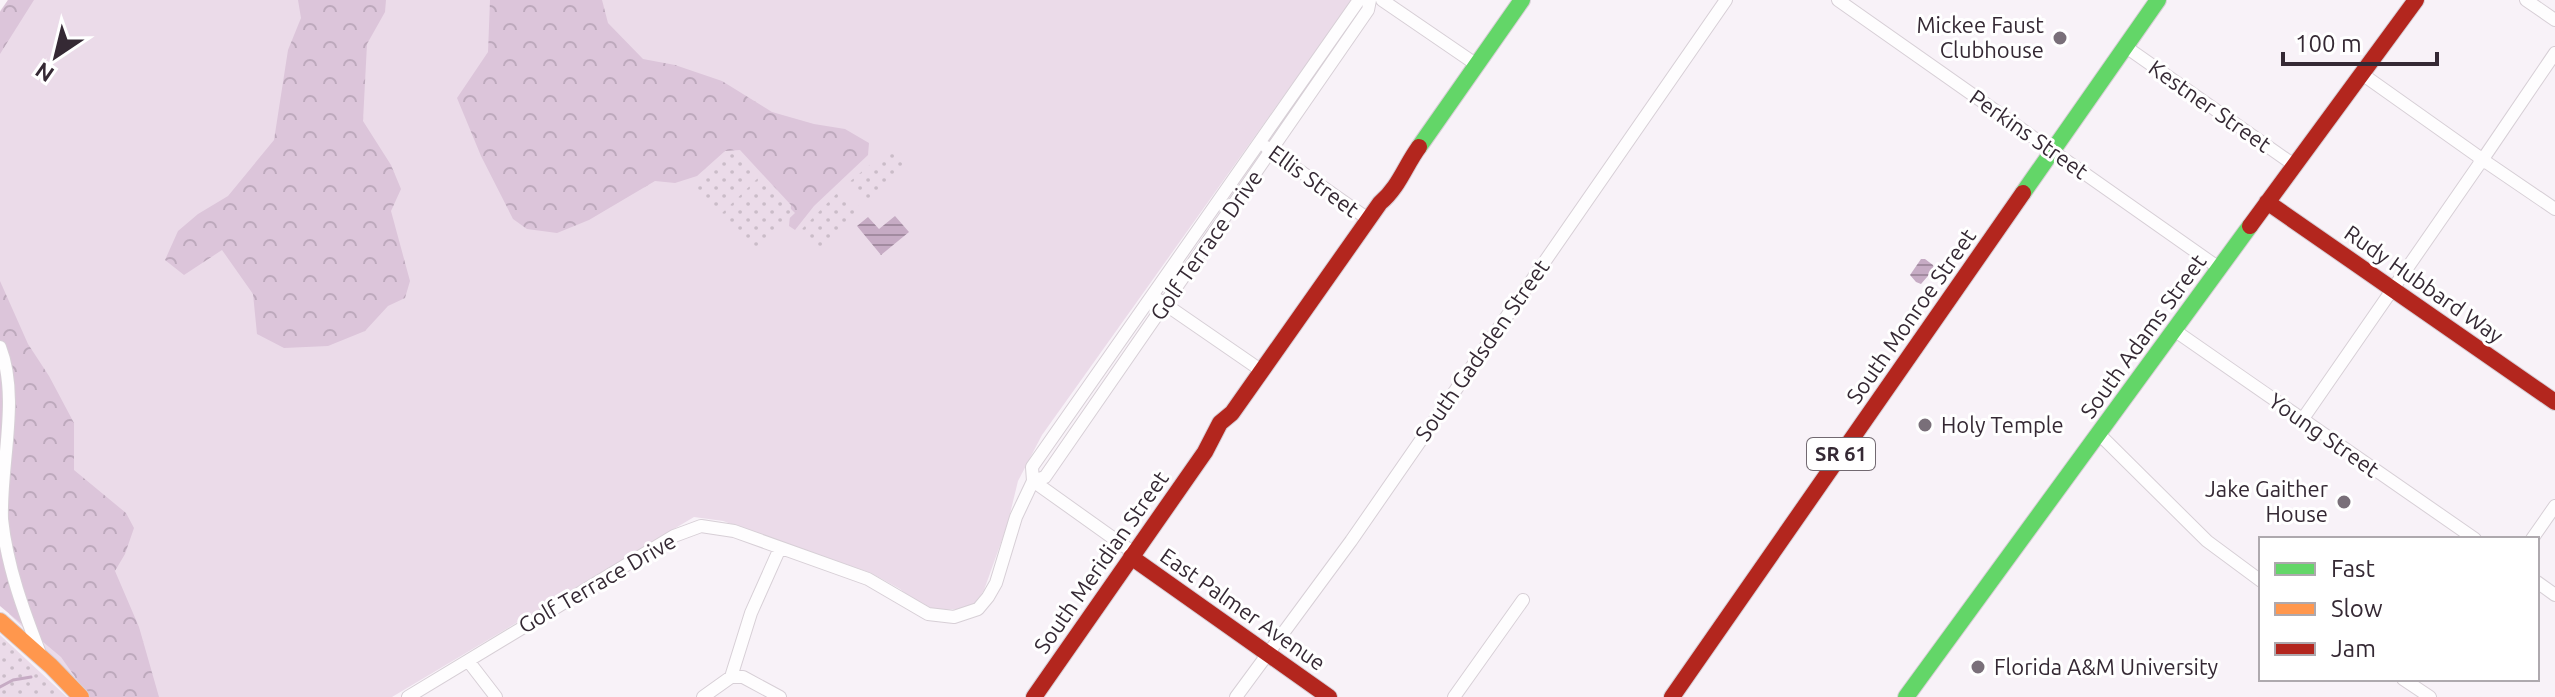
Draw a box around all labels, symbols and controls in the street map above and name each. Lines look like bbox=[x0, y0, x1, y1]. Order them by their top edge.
place label: Mickee Faust Clubhouse bbox=[1916, 12, 2044, 62]
north arrow bbox=[16, 16, 96, 96]
scale bar bbox=[2283, 16, 2437, 66]
marker: Mickee Faust Clubhouse bbox=[2051, 29, 2069, 47]
text: 100 m bbox=[2295, 30, 2362, 57]
street label: Kestner Street bbox=[2145, 54, 2276, 157]
text: N bbox=[30, 58, 58, 88]
street label: Perkins Street bbox=[1965, 84, 2093, 184]
street label: Ellis Street bbox=[1264, 140, 1364, 222]
street label: Golf Terrace Drive bbox=[1145, 165, 1267, 324]
street label: Rudy Hubbard Way bbox=[2340, 220, 2509, 348]
street label: South Monroe Street bbox=[1841, 223, 1981, 408]
street label: South Adams Street bbox=[2075, 249, 2211, 423]
street label: South Gadsden Street bbox=[1410, 254, 1554, 445]
street label: Young Street bbox=[2264, 387, 2385, 482]
place label: Holy Temple bbox=[1941, 412, 2064, 437]
marker: Holy Temple bbox=[1916, 416, 1934, 434]
road number: SR 61 bbox=[1807, 438, 1875, 470]
street label: South Meridian Street bbox=[1028, 465, 1173, 658]
place label: Jake Gaither House bbox=[2205, 476, 2329, 526]
marker: Jake Gaither House bbox=[2335, 493, 2353, 511]
street label: Golf Terrace Drive bbox=[514, 527, 680, 638]
legend bbox=[2259, 537, 2539, 681]
street label: East Palmer Avenue bbox=[1156, 542, 1331, 675]
text: Fast bbox=[2331, 555, 2375, 582]
text: Slow bbox=[2331, 595, 2383, 622]
text: Jam bbox=[2331, 635, 2376, 662]
place label: Florida A&M University bbox=[1994, 654, 2219, 679]
marker: Florida A&M University bbox=[1969, 658, 1987, 676]

